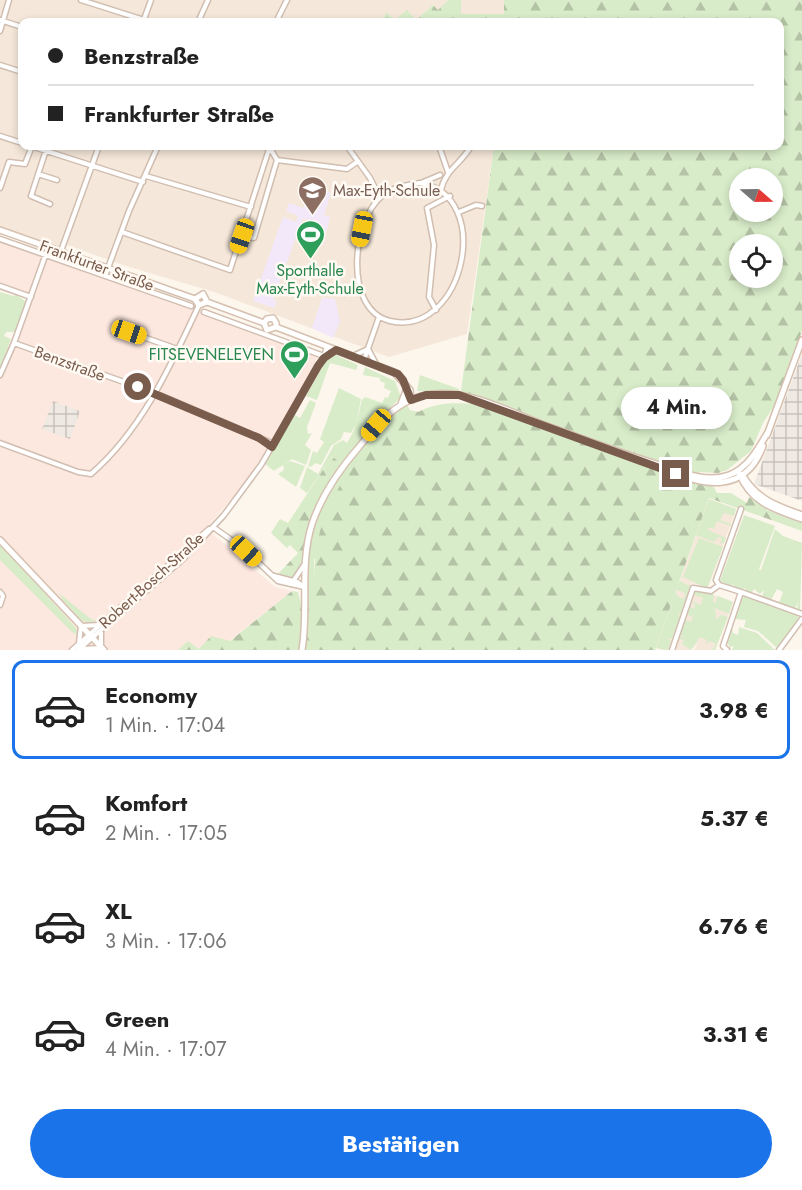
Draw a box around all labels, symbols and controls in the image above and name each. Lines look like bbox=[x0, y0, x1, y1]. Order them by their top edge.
text: Benzstraße bbox=[84, 40, 199, 72]
text: Frankfurter Straße bbox=[84, 98, 274, 130]
north arrow bbox=[729, 168, 783, 222]
map controls bbox=[729, 168, 783, 288]
school or university icon: Max-Eyth-Schule bbox=[296, 174, 328, 216]
place label: Max-Eyth-Schule bbox=[333, 179, 440, 202]
car bbox=[350, 210, 374, 248]
car bbox=[228, 216, 256, 256]
sports icon: Sporthalle Max-Eyth-Schule bbox=[294, 218, 326, 260]
street label: Frankfurter Straße bbox=[36, 234, 157, 297]
button: locate bbox=[729, 234, 783, 288]
place label: Sporthalle Max-Eyth-Schule bbox=[256, 259, 364, 300]
car bbox=[109, 318, 149, 346]
sports icon: FITSEVENELEVEN bbox=[279, 338, 311, 380]
street label: Benzstraße bbox=[31, 340, 108, 387]
place label: FITSEVENELEVEN bbox=[149, 343, 274, 366]
route start bbox=[124, 373, 151, 400]
callout: 4 Min. bbox=[620, 387, 732, 429]
text: 4 Min. bbox=[646, 393, 707, 422]
car bbox=[358, 405, 394, 445]
route end bbox=[662, 460, 689, 487]
street label: Robert-Bosch-Straße bbox=[94, 527, 209, 634]
car bbox=[227, 532, 265, 570]
text: Economy bbox=[105, 679, 197, 711]
icon: car bbox=[33, 683, 87, 737]
text: 3.98 € bbox=[699, 694, 769, 726]
text: 1 Min. · 17:04 bbox=[105, 711, 225, 740]
text: Komfort bbox=[105, 787, 187, 819]
icon: car bbox=[33, 791, 87, 845]
text: 5.37 € bbox=[700, 802, 769, 834]
text: 2 Min. · 17:05 bbox=[105, 819, 227, 848]
text: XL bbox=[105, 895, 132, 927]
icon: car bbox=[33, 899, 87, 953]
text: 6.76 € bbox=[698, 910, 769, 942]
text: 3 Min. · 17:06 bbox=[105, 927, 227, 956]
text: Green bbox=[105, 1003, 169, 1035]
icon: car bbox=[33, 1007, 87, 1061]
text: 3.31 € bbox=[703, 1018, 769, 1050]
text: 4 Min. · 17:07 bbox=[105, 1035, 227, 1064]
button: Bestätigen bbox=[30, 1109, 772, 1178]

